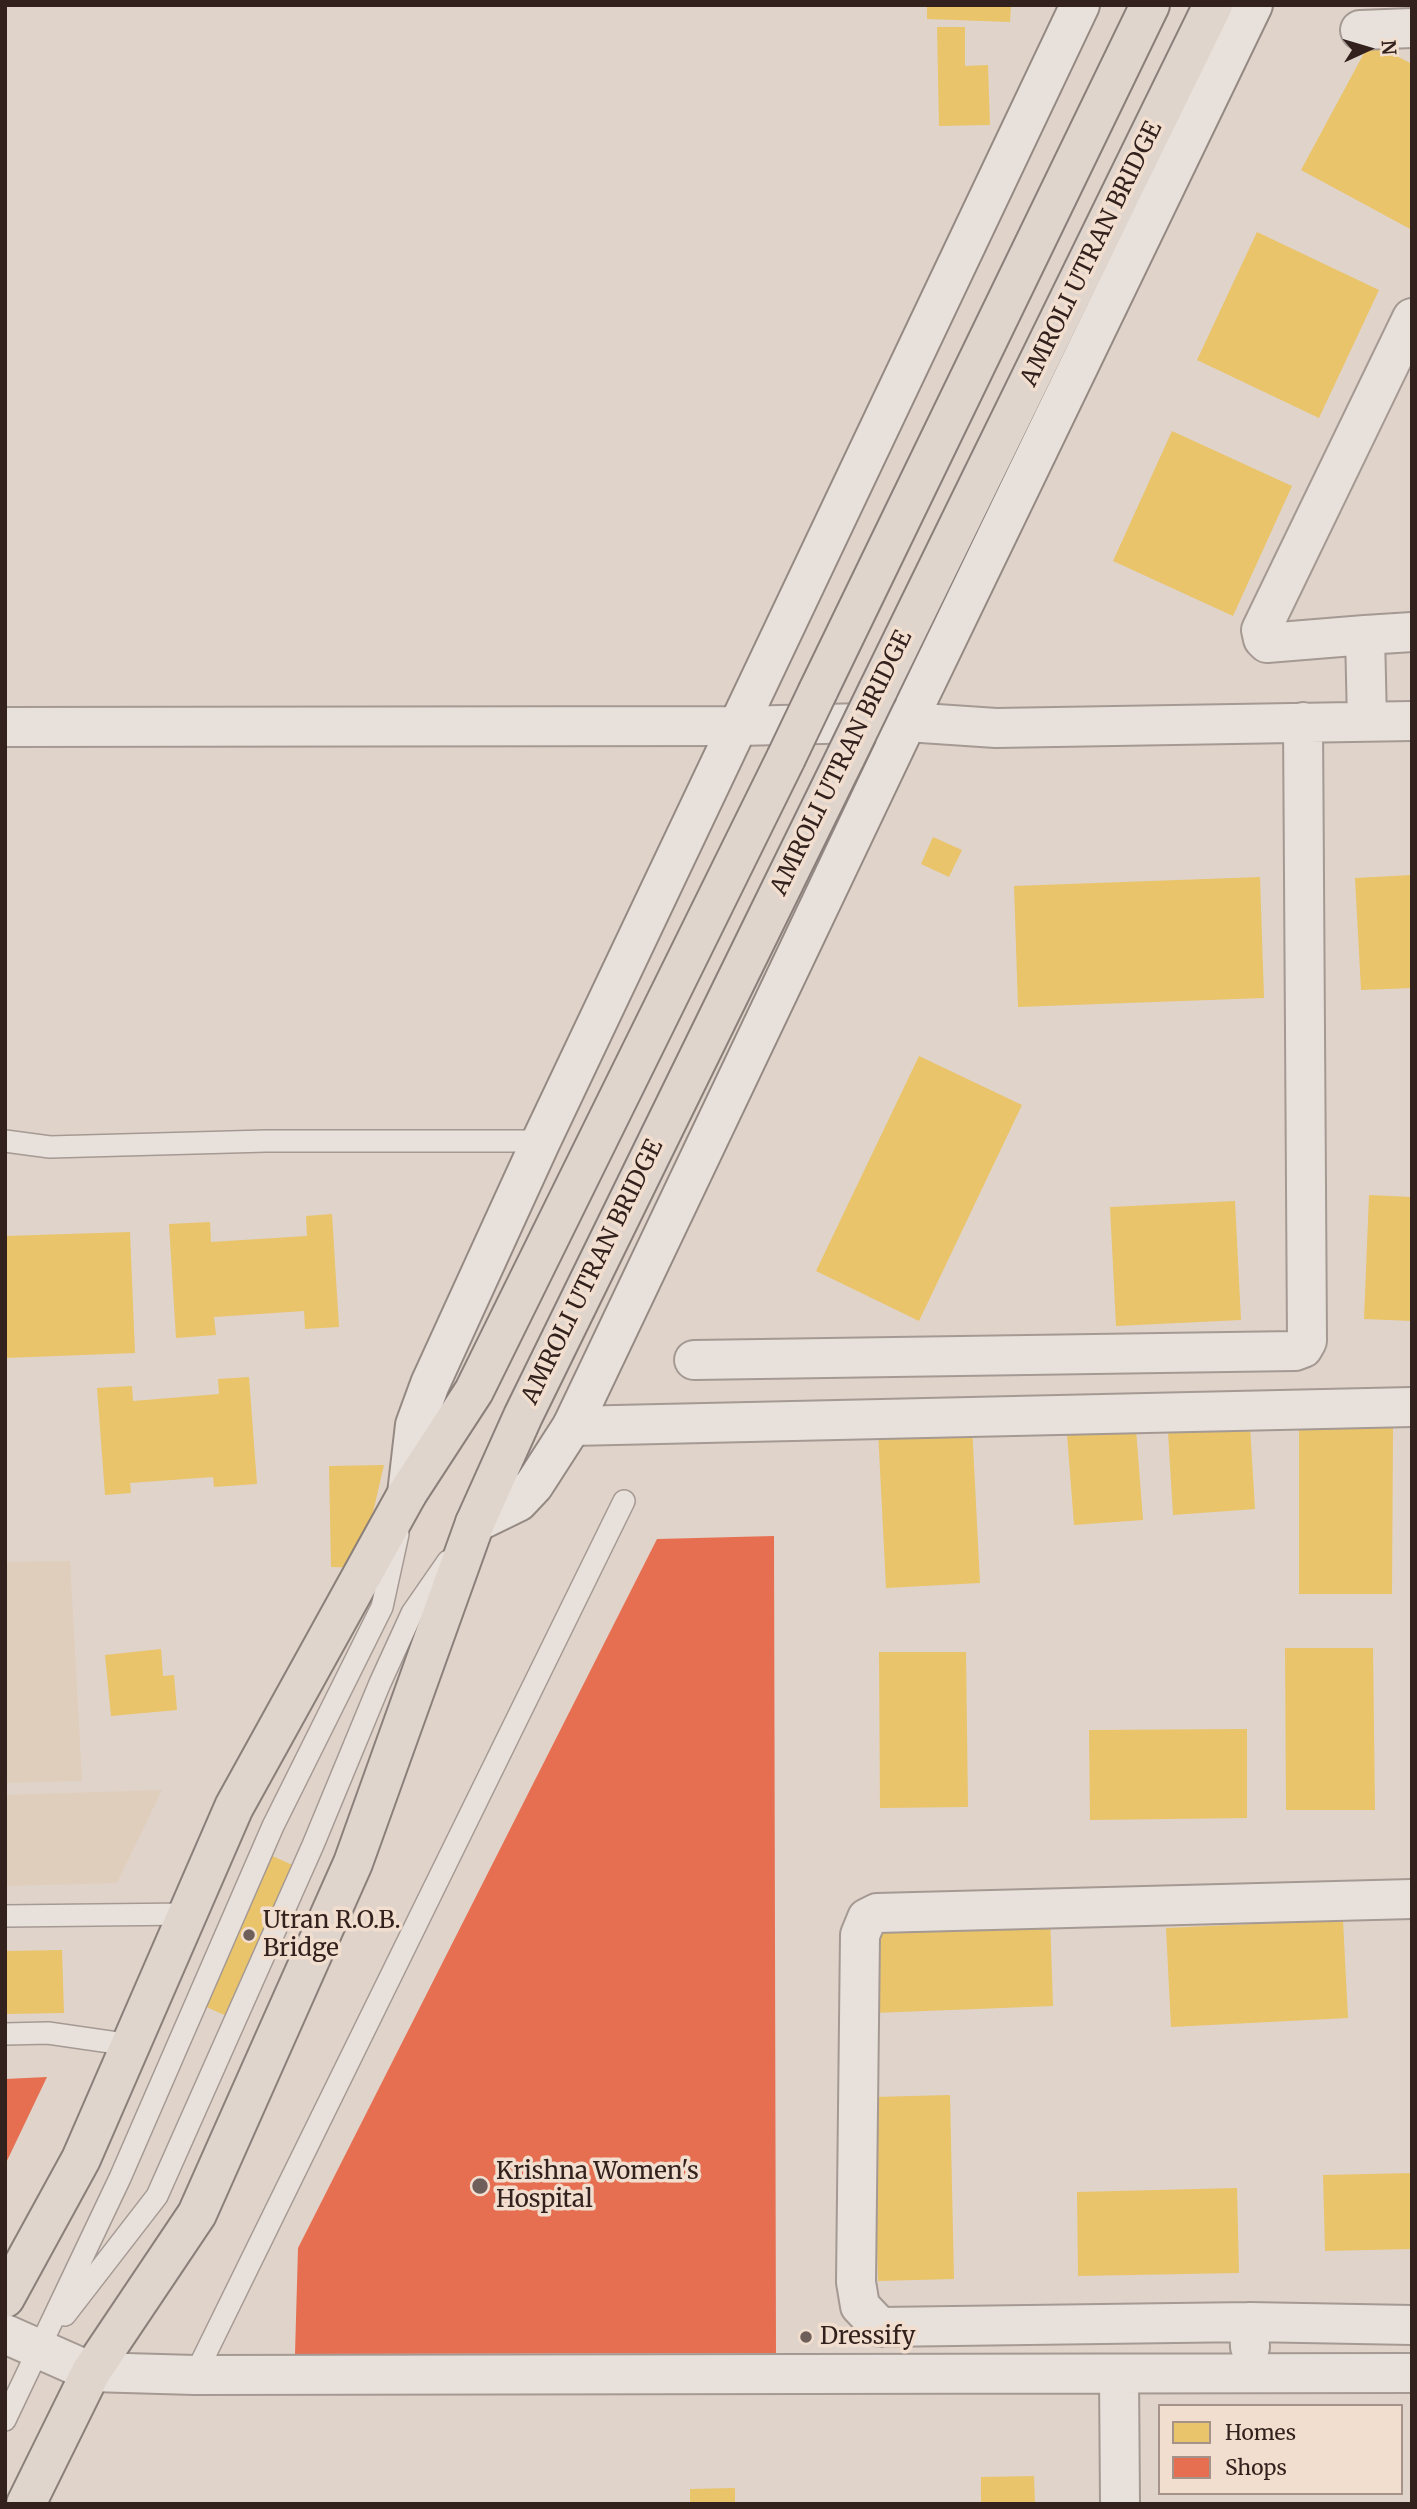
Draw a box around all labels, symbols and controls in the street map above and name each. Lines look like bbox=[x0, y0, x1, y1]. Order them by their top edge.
north arrow bbox=[1333, 14, 1403, 84]
text: N bbox=[1376, 39, 1401, 56]
street label: AMROLI UTRAN BRIDGE bbox=[1015, 117, 1169, 391]
street label: AMROLI UTRAN BRIDGE bbox=[765, 626, 919, 900]
street label: AMROLI UTRAN BRIDGE bbox=[516, 1135, 670, 1409]
place label: Utran R.O.B. Bridge bbox=[263, 1907, 400, 1963]
marker: Utran R.O.B. Bridge bbox=[241, 1927, 257, 1943]
place label: Krishna Women's Hospital bbox=[496, 2158, 699, 2214]
marker: Krishna Women's Hospital bbox=[470, 2176, 490, 2196]
place label: Dressify bbox=[820, 2323, 915, 2351]
marker: Dressify bbox=[798, 2329, 814, 2345]
legend bbox=[1158, 2404, 1403, 2495]
text: Homes bbox=[1225, 2419, 1296, 2446]
text: Shops bbox=[1225, 2454, 1287, 2481]

